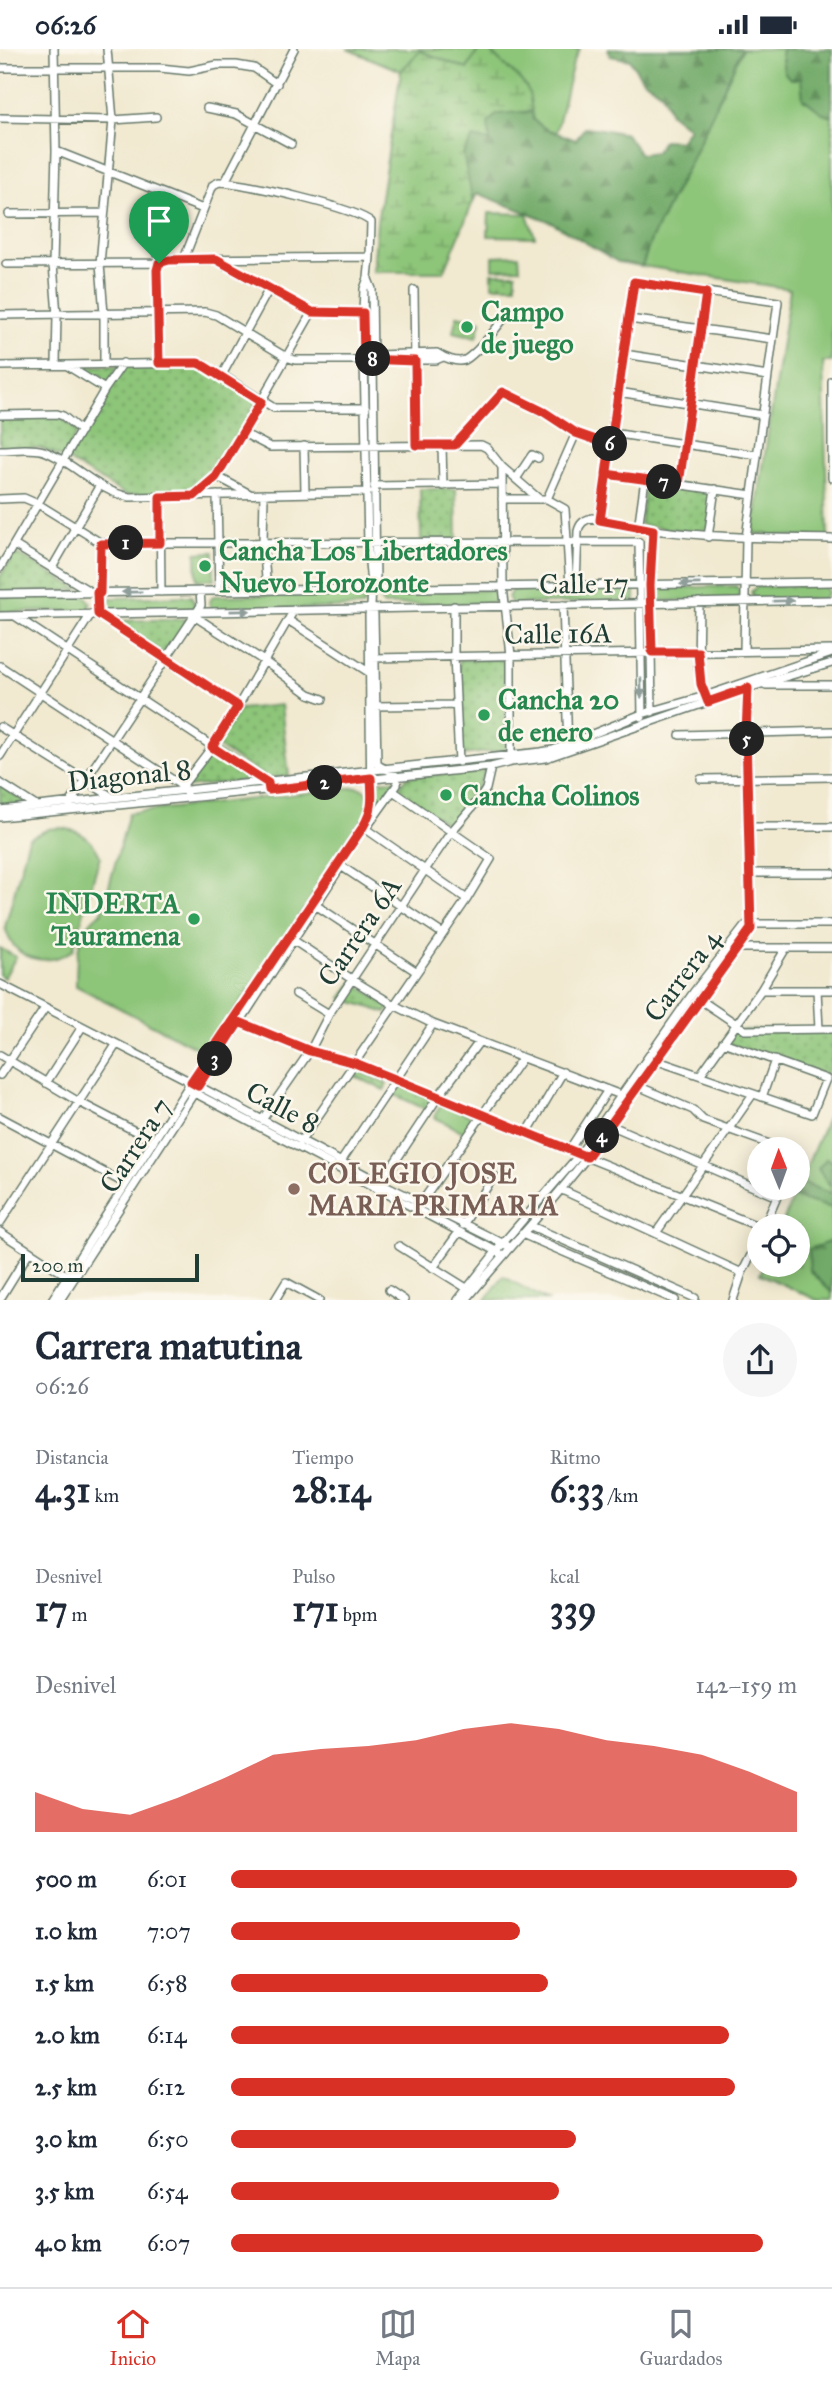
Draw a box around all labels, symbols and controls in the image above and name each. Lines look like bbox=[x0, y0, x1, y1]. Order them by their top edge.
text: 06:26 bbox=[35, 9, 96, 41]
pin bbox=[129, 191, 189, 263]
icon: arrive bbox=[140, 202, 178, 240]
place label: Campo de juego bbox=[481, 294, 574, 361]
marker: Campo de juego bbox=[459, 319, 475, 335]
pin: 8 bbox=[356, 341, 390, 377]
text: 8 bbox=[367, 347, 378, 370]
pin: 6 bbox=[592, 427, 628, 461]
text: 6 bbox=[605, 432, 614, 455]
pin: 7 bbox=[646, 465, 682, 499]
text: 7 bbox=[658, 470, 669, 493]
pin: 1 bbox=[108, 525, 144, 561]
text: 1 bbox=[122, 531, 129, 554]
place label: Cancha Los Libertadores Nuevo Horozonte bbox=[219, 533, 508, 600]
marker: Cancha Los Libertadores Nuevo Horozonte bbox=[197, 558, 213, 574]
street label: Calle 17 bbox=[539, 565, 629, 602]
one-way arrow bbox=[679, 578, 701, 590]
one-way arrow bbox=[121, 586, 143, 598]
one-way arrow bbox=[772, 595, 794, 607]
one-way arrow bbox=[229, 605, 251, 617]
street label: Calle 16A bbox=[504, 615, 612, 652]
one-way arrow bbox=[636, 677, 647, 699]
place label: Cancha 20 de enero bbox=[498, 682, 619, 749]
marker: Cancha 20 de enero bbox=[476, 707, 492, 723]
pin: 5 bbox=[730, 721, 764, 757]
text: 5 bbox=[742, 727, 751, 750]
street label: Diagonal 8 bbox=[65, 752, 193, 799]
pin: 2 bbox=[308, 765, 342, 801]
text: 2 bbox=[320, 771, 329, 794]
place label: Cancha Colinos bbox=[460, 778, 640, 813]
marker: Cancha Colinos bbox=[438, 787, 454, 803]
street label: Carrera 6A bbox=[310, 870, 409, 993]
place label: INDERTA Tauramena bbox=[46, 886, 181, 953]
marker: INDERTA Tauramena bbox=[186, 911, 202, 927]
street label: Carrera 4 bbox=[636, 921, 730, 1029]
pin: 3 bbox=[198, 1041, 232, 1077]
text: 3 bbox=[211, 1047, 218, 1070]
street label: Calle 8 bbox=[240, 1074, 326, 1141]
street label: Carrera 7 bbox=[92, 1091, 179, 1200]
pin: 4 bbox=[584, 1119, 620, 1153]
text: 4 bbox=[596, 1124, 607, 1147]
north arrow bbox=[747, 1137, 810, 1201]
map controls bbox=[747, 1137, 810, 1277]
place label: COLEGIO JOSE MARIA PRIMARIA bbox=[308, 1156, 559, 1223]
marker: COLEGIO JOSE MARIA PRIMARIA bbox=[286, 1181, 302, 1197]
button: locate bbox=[747, 1214, 810, 1277]
scale bar bbox=[21, 1251, 200, 1283]
text: 200 m bbox=[32, 1254, 84, 1277]
text: Carrera matutina bbox=[35, 1323, 302, 1369]
button: share bbox=[723, 1323, 797, 1397]
text: 06:26 bbox=[35, 1372, 89, 1400]
text: Distancia bbox=[35, 1446, 108, 1469]
text: Tiempo bbox=[292, 1446, 354, 1469]
text: Ritmo bbox=[550, 1446, 601, 1469]
text: 4.31 bbox=[35, 1469, 90, 1512]
text: 28:14 bbox=[292, 1469, 370, 1512]
text: 6:33 bbox=[550, 1469, 604, 1512]
text: km bbox=[90, 1484, 119, 1507]
text: /km bbox=[604, 1484, 638, 1507]
text: Desnivel bbox=[35, 1565, 102, 1588]
text: Pulso bbox=[292, 1565, 335, 1588]
text: kcal bbox=[550, 1565, 580, 1588]
text: 17 bbox=[35, 1588, 68, 1631]
text: 171 bbox=[292, 1588, 339, 1631]
text: 339 bbox=[550, 1588, 596, 1631]
text: m bbox=[68, 1603, 88, 1626]
text: bpm bbox=[339, 1603, 377, 1626]
text: Desnivel bbox=[35, 1671, 116, 1699]
text: 142–159 m bbox=[695, 1671, 797, 1699]
text: 500 m bbox=[35, 1865, 97, 1893]
text: 6:01 bbox=[147, 1865, 187, 1893]
text: 1.0 km bbox=[35, 1917, 97, 1945]
text: 7:07 bbox=[147, 1917, 191, 1945]
text: 1.5 km bbox=[35, 1969, 94, 1997]
text: 6:58 bbox=[147, 1969, 188, 1997]
text: 2.0 km bbox=[35, 2021, 100, 2049]
text: 6:14 bbox=[147, 2021, 187, 2049]
text: 2.5 km bbox=[35, 2073, 97, 2101]
text: 6:12 bbox=[147, 2073, 185, 2101]
text: 3.0 km bbox=[35, 2125, 97, 2153]
text: 6:50 bbox=[147, 2125, 189, 2153]
text: 3.5 km bbox=[35, 2177, 94, 2205]
text: 6:54 bbox=[147, 2177, 188, 2205]
text: 4.0 km bbox=[35, 2229, 101, 2257]
text: 6:07 bbox=[147, 2229, 190, 2257]
tab: Inicio bbox=[110, 2305, 156, 2370]
tab: Mapa bbox=[375, 2305, 420, 2370]
tab: Guardados bbox=[640, 2305, 722, 2370]

